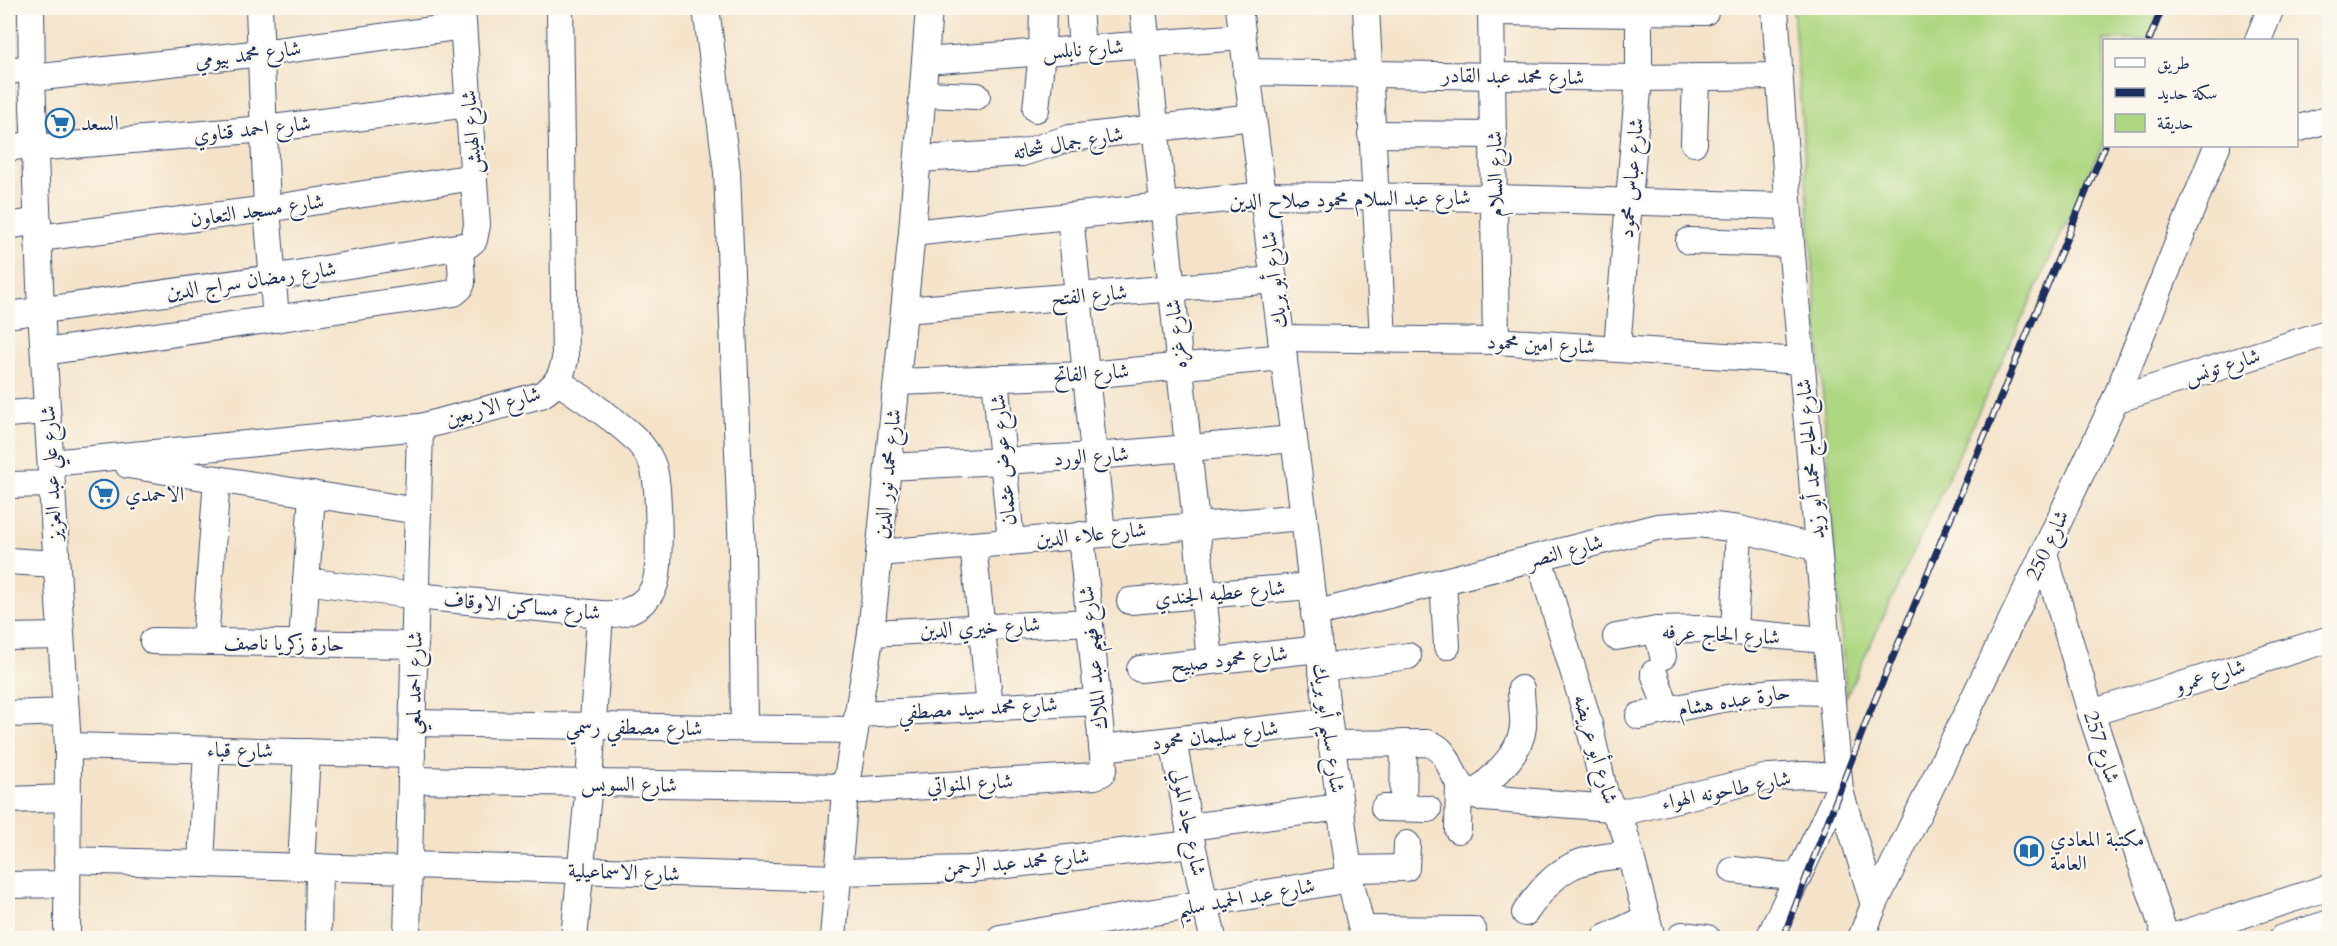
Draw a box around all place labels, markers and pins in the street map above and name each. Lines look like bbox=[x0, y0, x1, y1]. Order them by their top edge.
supermarket icon: السعد bbox=[44, 107, 76, 139]
place label: السعد bbox=[81, 109, 119, 138]
supermarket icon: الاحمدي bbox=[88, 478, 120, 510]
place label: الاحمدي bbox=[125, 480, 184, 510]
place label: مكتبة المعادي العامة bbox=[2050, 825, 2144, 878]
library icon: مكتبة المعادي العامة bbox=[2013, 835, 2045, 867]

